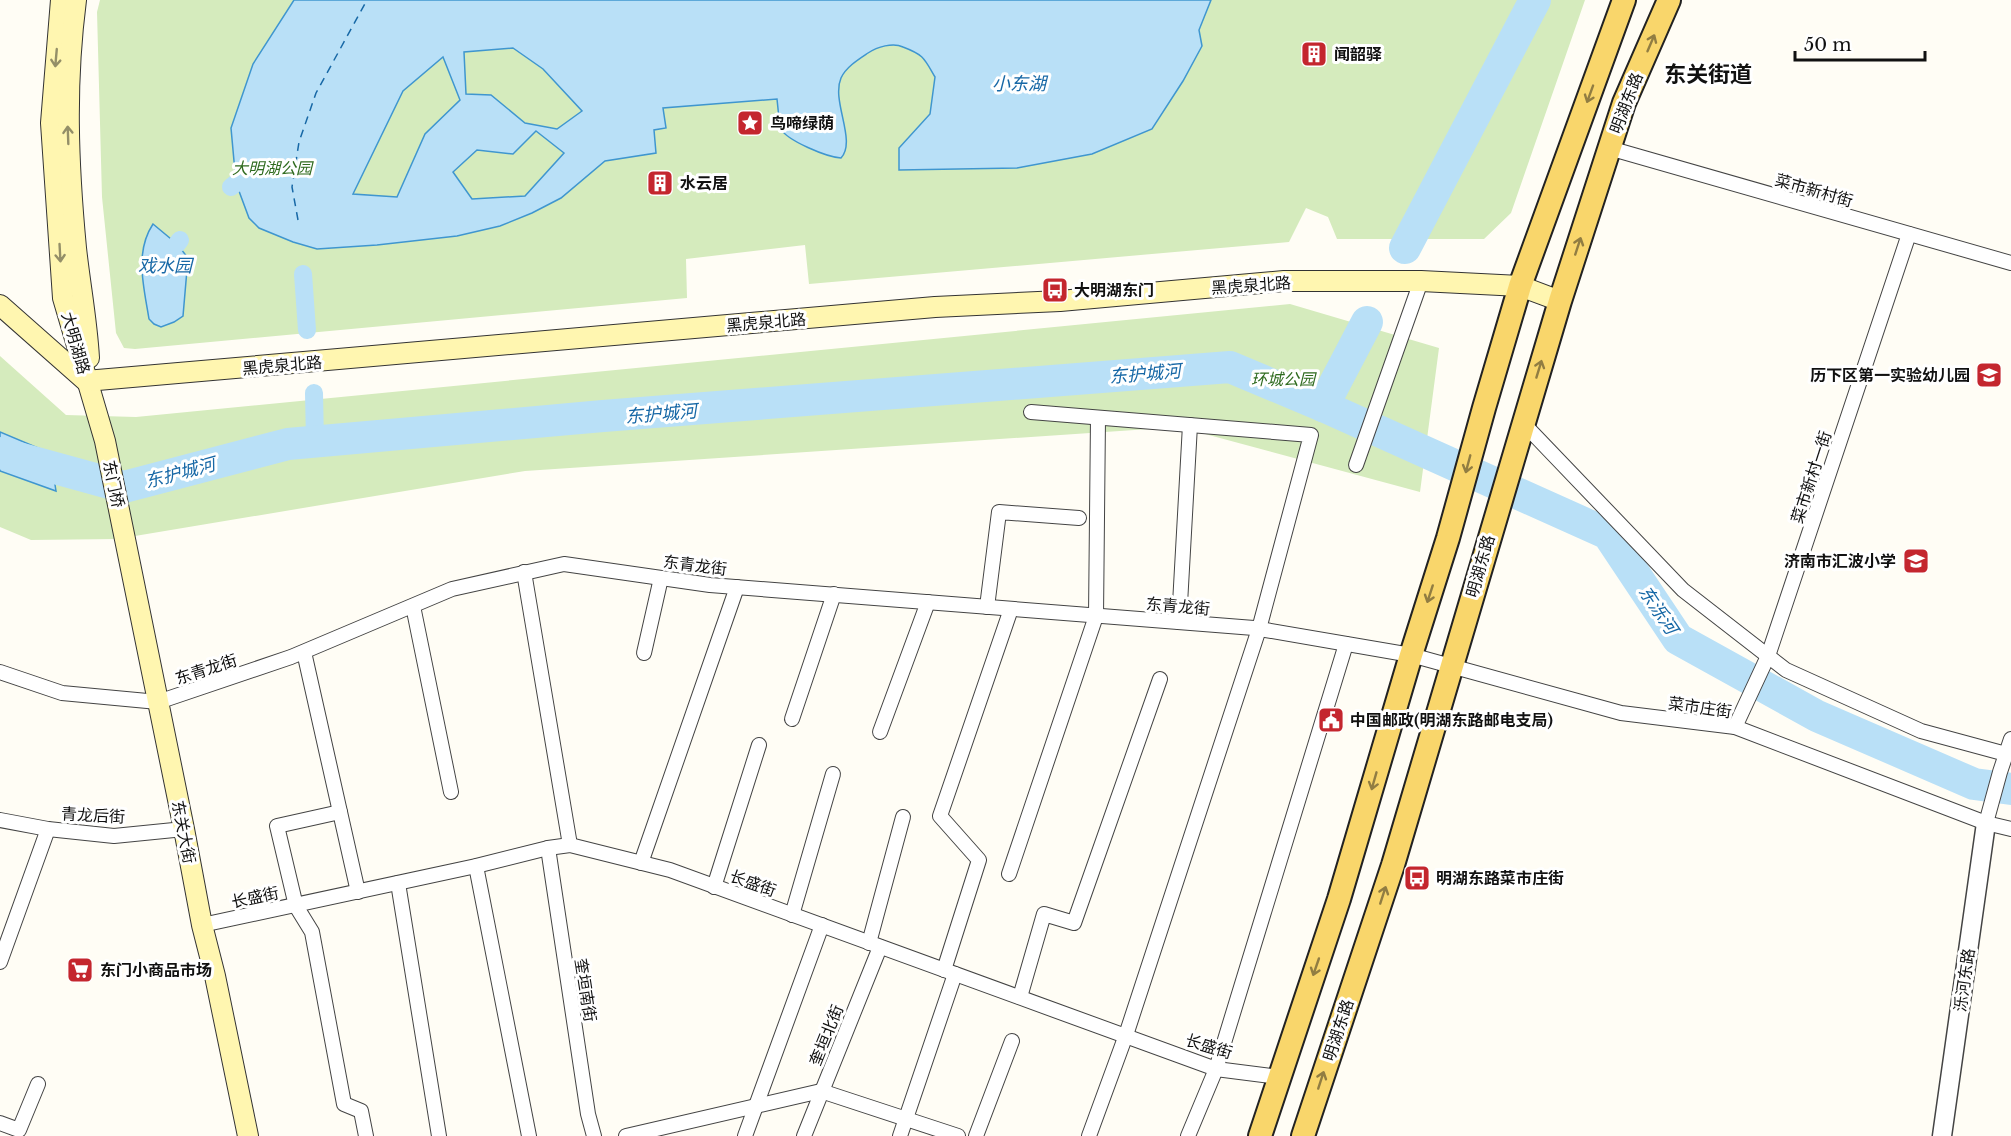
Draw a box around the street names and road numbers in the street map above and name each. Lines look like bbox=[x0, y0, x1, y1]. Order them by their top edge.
street label: 明湖东路 bbox=[1605, 70, 1647, 136]
street label: 菜市新村街 bbox=[1773, 169, 1855, 211]
street label: 黑虎泉北路 bbox=[1210, 272, 1292, 298]
street label: 大明湖路 bbox=[58, 309, 94, 377]
street label: 黑虎泉北路 bbox=[725, 309, 807, 335]
street label: 黑虎泉北路 bbox=[241, 352, 323, 378]
street label: 菜市新村一街 bbox=[1787, 428, 1835, 526]
street label: 东门桥 bbox=[99, 458, 129, 510]
street label: 明湖东路 bbox=[1462, 532, 1498, 600]
street label: 东青龙街 bbox=[662, 551, 728, 579]
street label: 东青龙街 bbox=[1145, 593, 1211, 619]
street label: 东青龙街 bbox=[172, 650, 240, 688]
street label: 菜市庄街 bbox=[1667, 693, 1733, 721]
street label: 东关大街 bbox=[168, 799, 200, 865]
street label: 青龙后街 bbox=[61, 803, 125, 827]
street label: 长盛街 bbox=[727, 865, 779, 901]
street label: 长盛街 bbox=[229, 882, 281, 912]
street label: 泺河东路 bbox=[1950, 947, 1978, 1013]
street label: 奎垣南街 bbox=[571, 957, 601, 1023]
street label: 明湖东路 bbox=[1319, 996, 1357, 1064]
street label: 奎垣北街 bbox=[805, 1002, 847, 1068]
street label: 长盛街 bbox=[1183, 1029, 1235, 1063]

